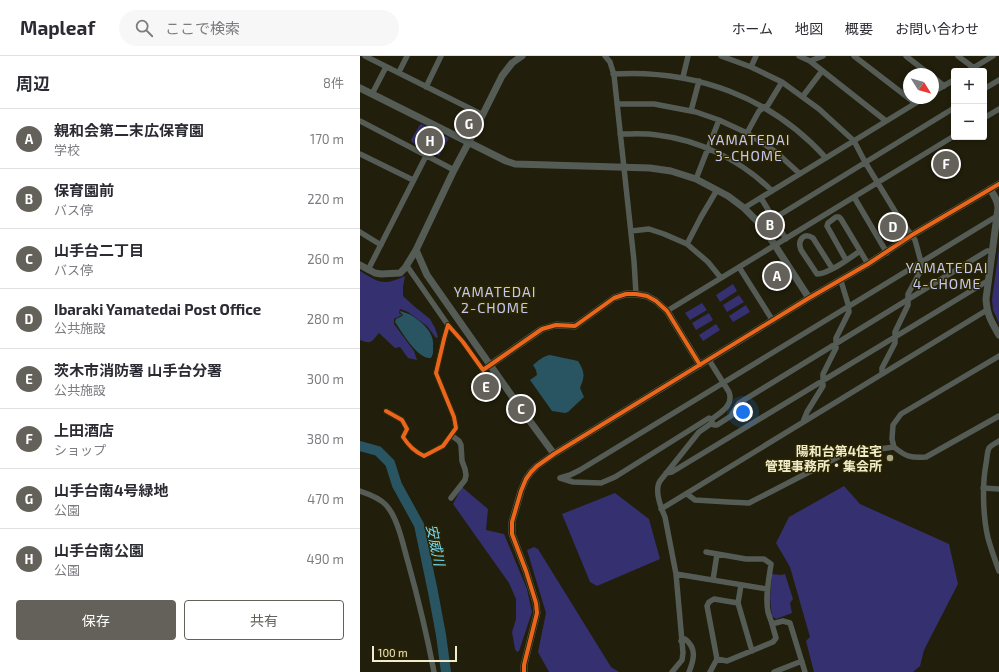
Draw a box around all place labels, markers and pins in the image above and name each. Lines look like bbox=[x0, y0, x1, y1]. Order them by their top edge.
pin: G bbox=[456, 109, 482, 139]
pin: H bbox=[417, 126, 443, 156]
pin: F bbox=[933, 149, 959, 179]
pin: B bbox=[757, 210, 783, 240]
pin: D bbox=[880, 212, 906, 242]
pin: A bbox=[764, 261, 790, 291]
pin: E bbox=[473, 372, 499, 402]
pin: C bbox=[508, 394, 534, 424]
place label: 陽和台第4住宅 管理事務所・集会所 bbox=[765, 443, 882, 474]
marker: 陽和台第4住宅 管理事務所・集会所 bbox=[885, 453, 895, 463]

